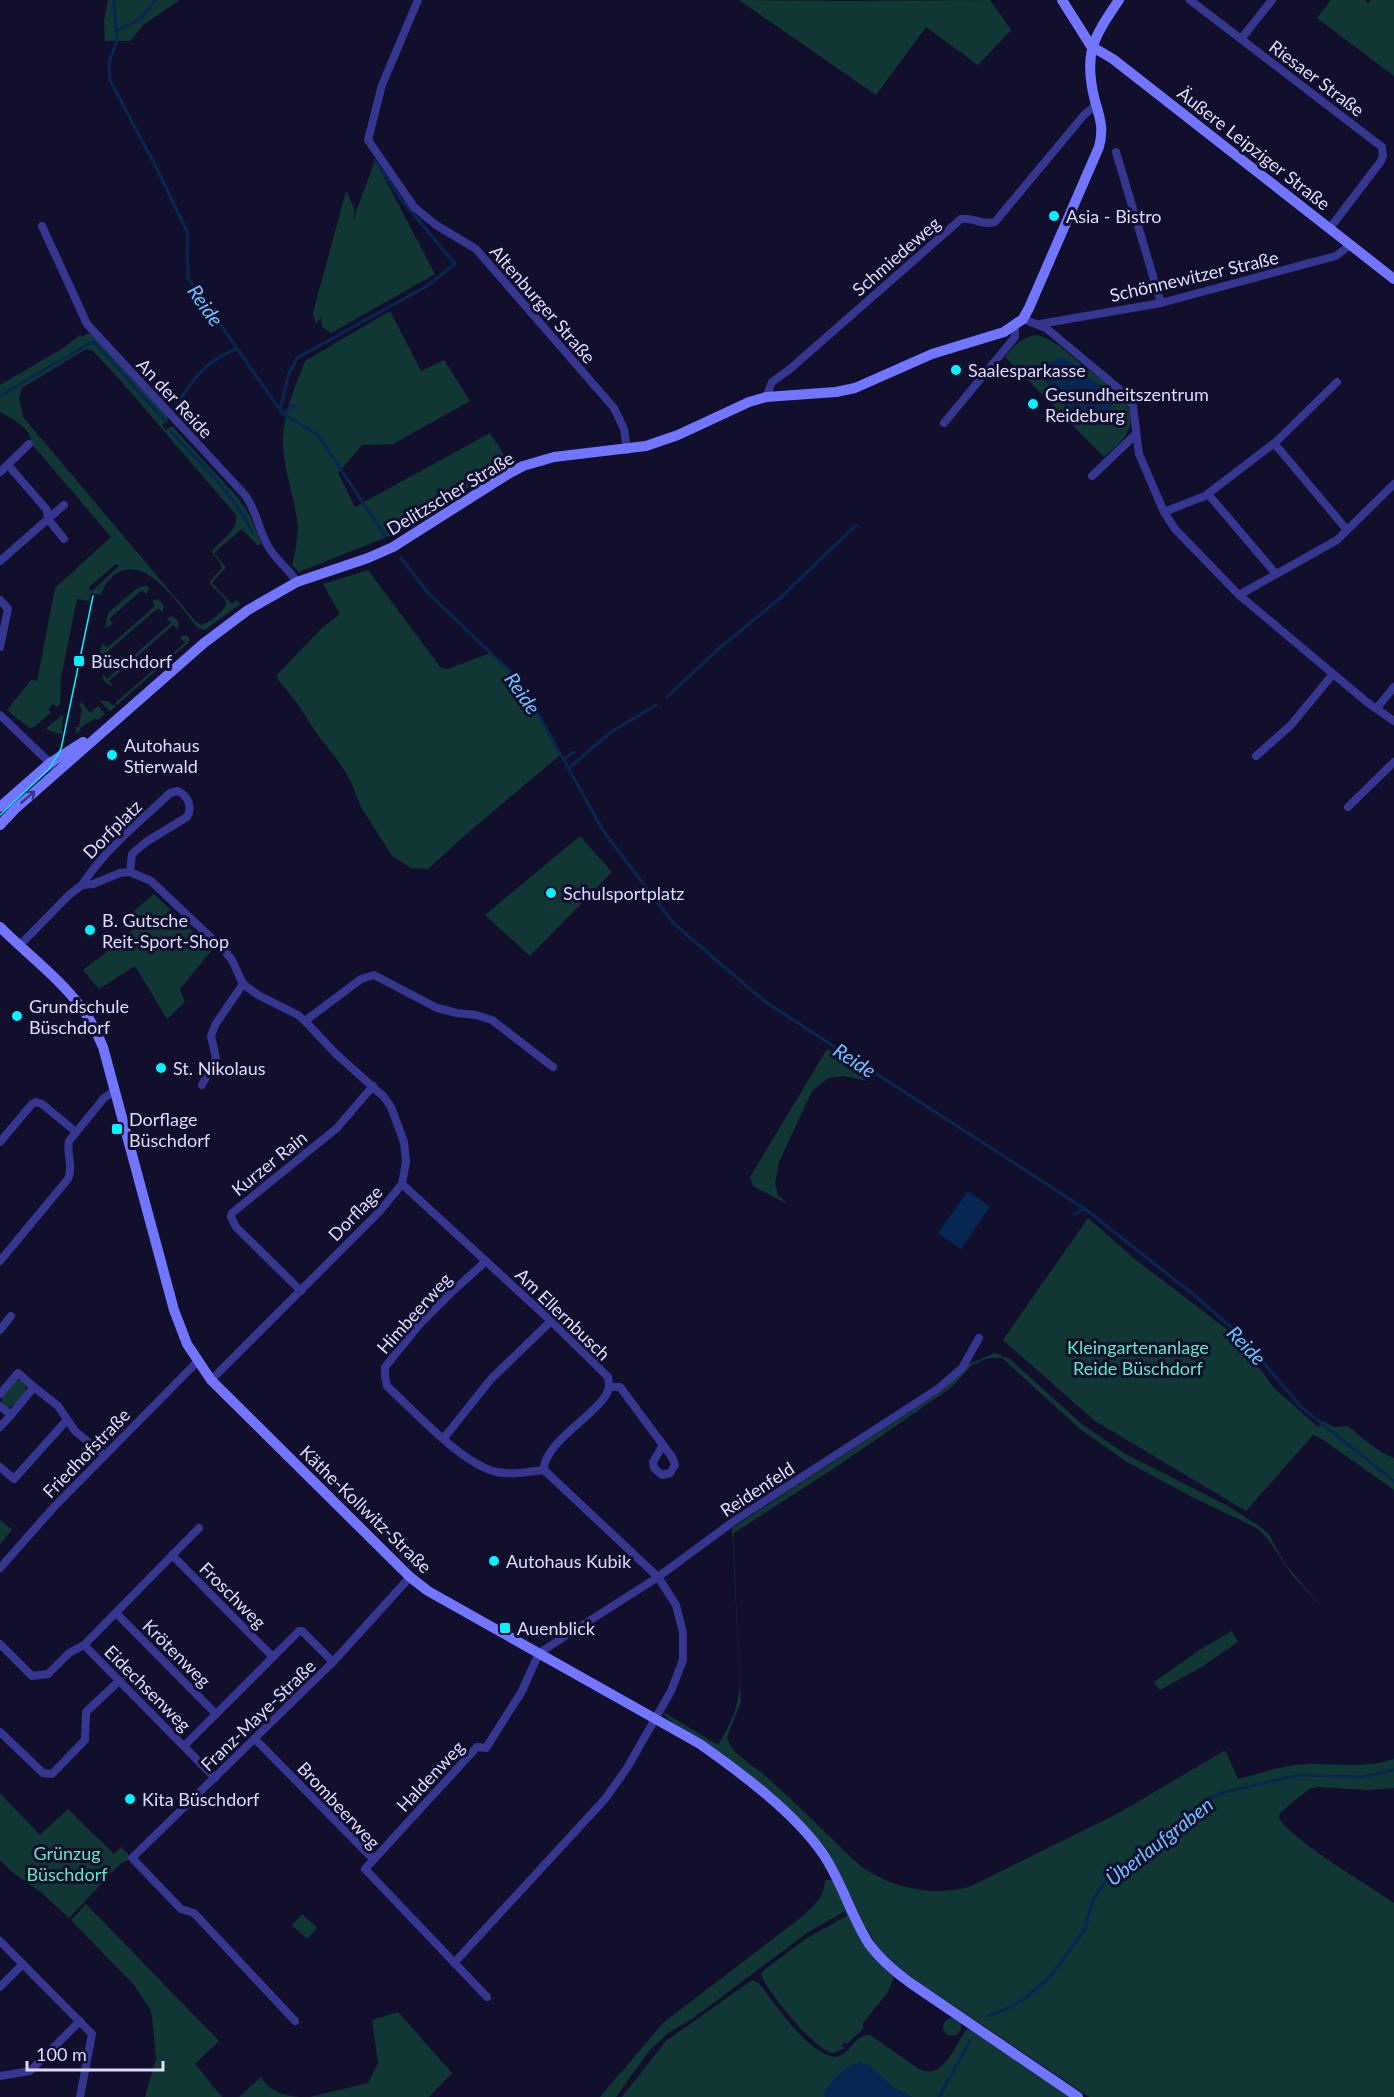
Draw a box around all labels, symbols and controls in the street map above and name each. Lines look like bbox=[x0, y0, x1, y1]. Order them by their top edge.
street label: Riesaer Straße bbox=[1265, 35, 1369, 121]
street label: Äußere Leipziger Straße bbox=[1173, 82, 1335, 214]
place label: Asia - Bistro bbox=[1066, 205, 1162, 227]
marker: Asia - Bistro bbox=[1047, 209, 1061, 223]
street label: Schmiedeweg bbox=[848, 212, 944, 300]
street label: Altenburger Straße bbox=[486, 240, 600, 368]
street label: Schönnewitzer Straße bbox=[1108, 246, 1280, 306]
water label: Reide bbox=[183, 280, 229, 330]
street label: An der Reide bbox=[132, 353, 218, 443]
place label: Saalesparkasse bbox=[968, 359, 1086, 381]
marker: Saalesparkasse bbox=[949, 363, 963, 377]
place label: Gesundheitszentrum Reideburg bbox=[1045, 383, 1209, 426]
marker: Gesundheitszentrum Reideburg bbox=[1026, 397, 1040, 411]
street label: Delitzscher Straße bbox=[383, 446, 517, 540]
place label: Büschdorf bbox=[91, 650, 173, 672]
marker: Büschdorf bbox=[72, 654, 86, 668]
water label: Reide bbox=[500, 668, 546, 718]
place label: Autohaus Stierwald bbox=[124, 734, 200, 777]
marker: Autohaus Stierwald bbox=[105, 748, 119, 762]
one-way arrow bbox=[20, 790, 35, 804]
street label: Dorfplatz bbox=[78, 795, 146, 863]
place label: Schulsportplatz bbox=[563, 882, 684, 904]
marker: Schulsportplatz bbox=[544, 886, 558, 900]
place label: B. Gutsche Reit-Sport-Shop bbox=[102, 909, 229, 952]
marker: B. Gutsche Reit-Sport-Shop bbox=[83, 923, 97, 937]
place label: Grundschule Büschdorf bbox=[29, 995, 129, 1038]
marker: Grundschule Büschdorf bbox=[10, 1009, 24, 1023]
water label: Reide bbox=[829, 1038, 881, 1082]
place label: St. Nikolaus bbox=[173, 1057, 266, 1079]
marker: St. Nikolaus bbox=[154, 1061, 168, 1075]
place label: Dorflage Büschdorf bbox=[129, 1108, 211, 1151]
marker: Dorflage Büschdorf bbox=[110, 1122, 124, 1136]
street label: Kurzer Rain bbox=[227, 1126, 311, 1200]
street label: Dorflage bbox=[323, 1181, 387, 1245]
street label: Am Ellernbusch bbox=[511, 1263, 615, 1365]
street label: Himbeerweg bbox=[372, 1268, 456, 1358]
water label: Reide bbox=[1223, 1320, 1271, 1370]
park label: Kleingartenanlage Reide Büschdorf bbox=[1067, 1336, 1209, 1379]
street label: Friedhofstraße bbox=[38, 1404, 134, 1502]
street label: Käthe-Kollwitz-Straße bbox=[296, 1441, 436, 1577]
street label: Reidenfeld bbox=[716, 1457, 798, 1521]
place label: Autohaus Kubik bbox=[506, 1550, 632, 1572]
marker: Autohaus Kubik bbox=[487, 1554, 501, 1568]
street label: Froschweg bbox=[195, 1557, 271, 1633]
street label: Krötenweg bbox=[138, 1614, 216, 1692]
place label: Auenblick bbox=[517, 1617, 596, 1639]
marker: Auenblick bbox=[498, 1621, 512, 1635]
street label: Eidechsenweg bbox=[100, 1640, 196, 1736]
street label: Franz-Maye-Straße bbox=[196, 1655, 320, 1775]
street label: Haldenweg bbox=[392, 1736, 468, 1816]
street label: Brombeerweg bbox=[293, 1757, 385, 1853]
place label: Kita Büschdorf bbox=[142, 1788, 260, 1810]
marker: Kita Büschdorf bbox=[123, 1792, 137, 1806]
water label: Überlaufgraben bbox=[1101, 1792, 1217, 1890]
park label: Grünzug Büschdorf bbox=[26, 1842, 108, 1885]
scale bar bbox=[27, 2034, 164, 2072]
text: 100 m bbox=[36, 2043, 87, 2065]

